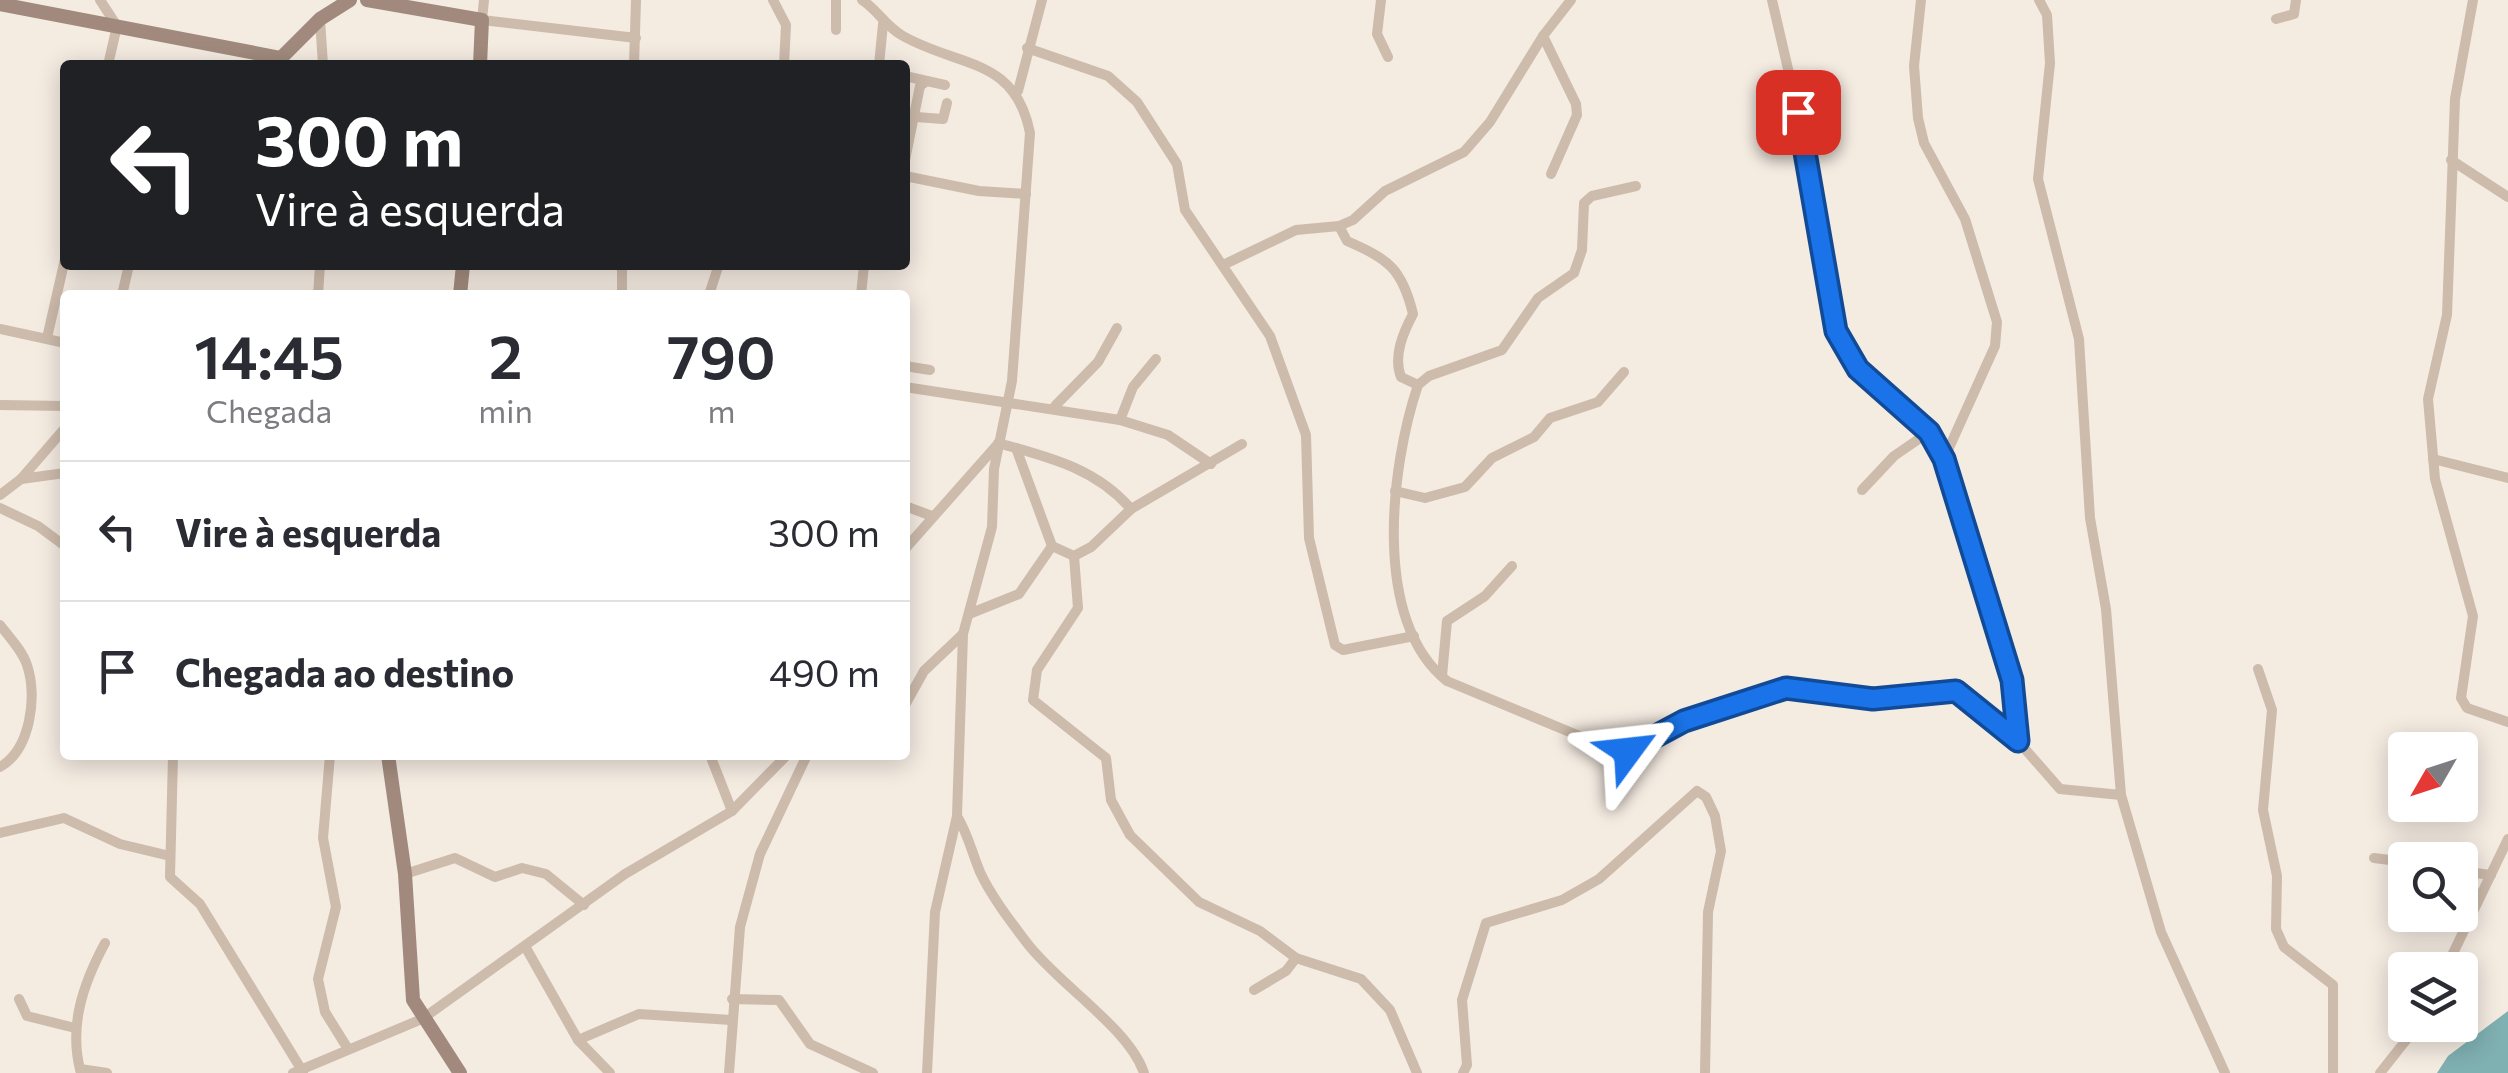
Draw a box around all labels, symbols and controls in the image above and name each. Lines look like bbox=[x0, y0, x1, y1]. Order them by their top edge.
pin bbox=[1756, 70, 1841, 155]
icon: arrive bbox=[1771, 85, 1826, 140]
text: 300 m bbox=[255, 95, 463, 180]
icon: left bbox=[90, 100, 220, 230]
text: Vire à esquerda bbox=[255, 180, 565, 235]
text: 14:45 bbox=[194, 318, 344, 391]
text: 2 bbox=[489, 318, 522, 391]
text: 790 bbox=[667, 318, 776, 391]
text: Chegada bbox=[206, 390, 332, 430]
text: min bbox=[478, 390, 533, 430]
text: m bbox=[707, 390, 735, 430]
icon: left bbox=[90, 504, 145, 559]
text: Vire à esquerda bbox=[175, 508, 441, 555]
text: 300 m bbox=[768, 508, 880, 555]
icon: arrive bbox=[90, 644, 145, 699]
text: Chegada ao destino bbox=[175, 648, 514, 695]
text: 490 m bbox=[769, 648, 880, 695]
position arrow bbox=[1576, 699, 1680, 803]
north arrow bbox=[2388, 732, 2478, 822]
map controls bbox=[2388, 732, 2478, 1042]
button: search bbox=[2388, 842, 2478, 932]
button: layers bbox=[2388, 952, 2478, 1042]

